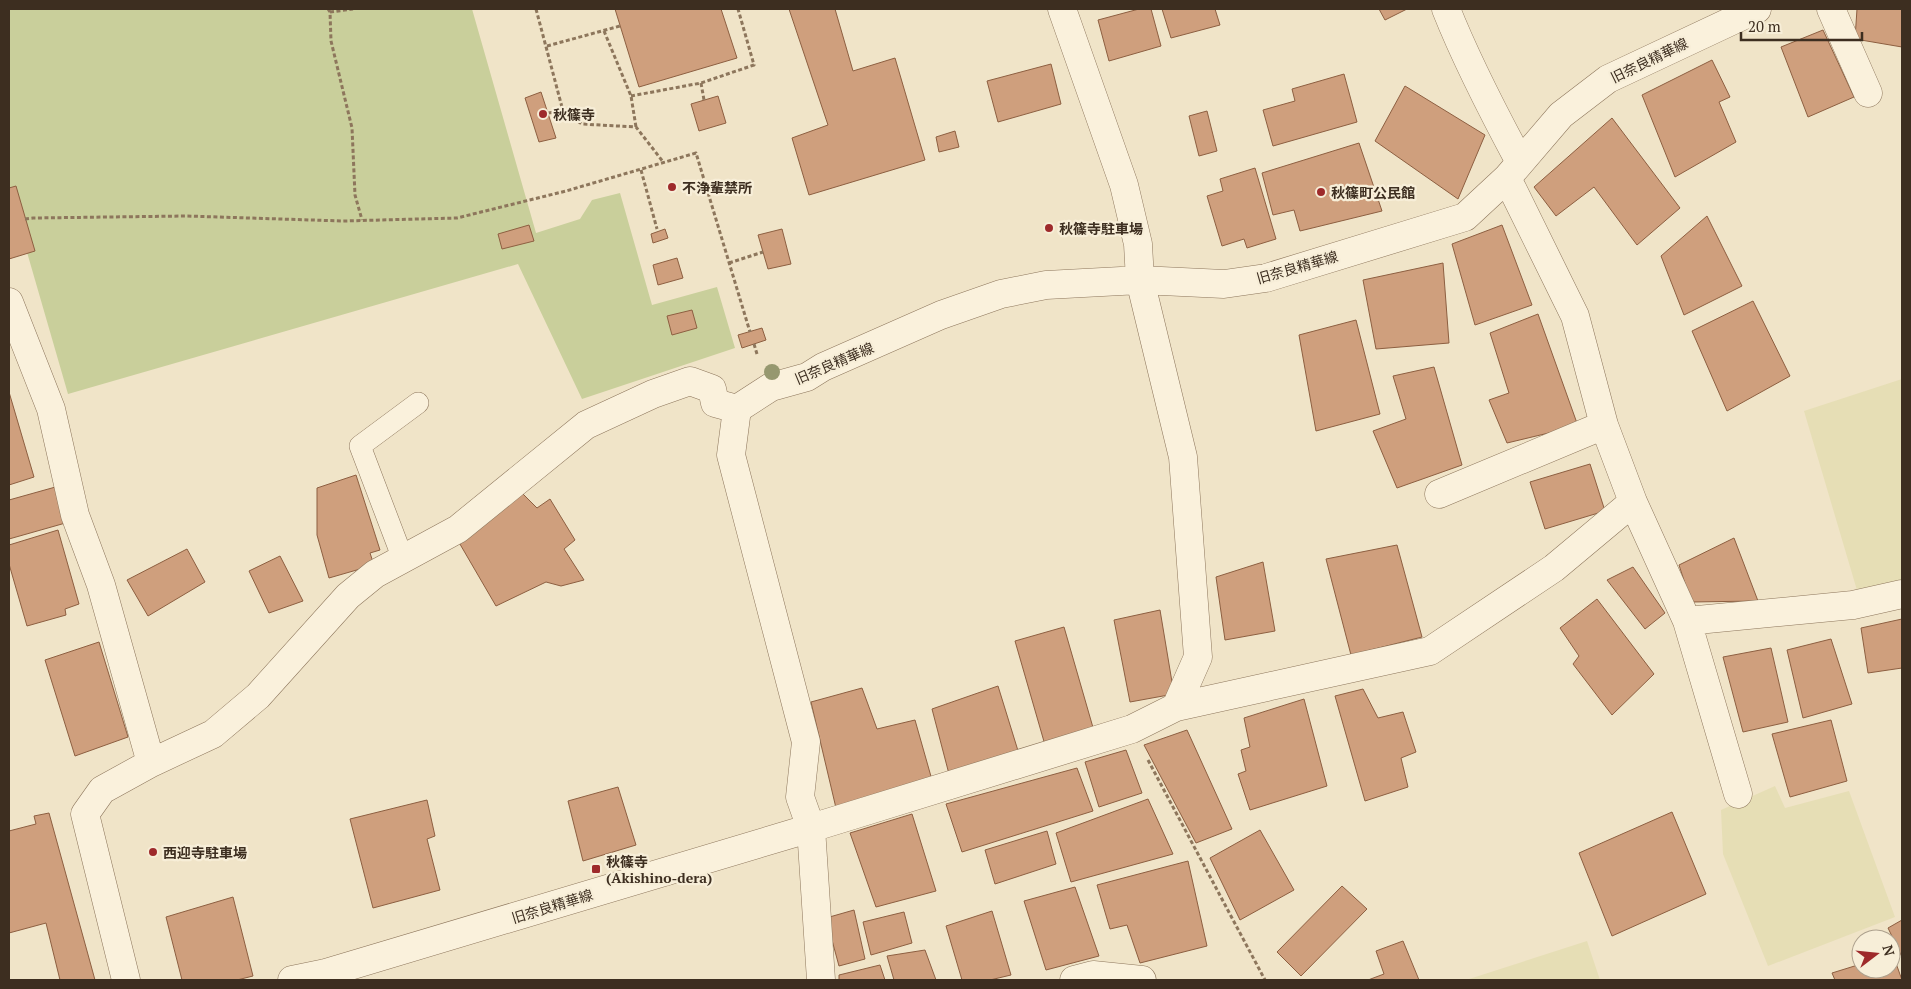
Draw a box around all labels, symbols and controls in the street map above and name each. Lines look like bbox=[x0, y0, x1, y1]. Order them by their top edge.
scale bar bbox=[1741, 10, 1862, 42]
text: 20 m bbox=[1748, 16, 1781, 36]
street label: 旧奈良精華線 bbox=[1607, 33, 1691, 87]
place label: 秋篠寺 bbox=[553, 105, 595, 124]
marker: 秋篠寺 bbox=[537, 108, 549, 120]
place label: 不浄輩禁所 bbox=[682, 178, 752, 197]
marker: 不浄輩禁所 bbox=[666, 181, 678, 193]
place label: 秋篠町公民館 bbox=[1331, 183, 1415, 202]
marker: 秋篠町公民館 bbox=[1315, 186, 1327, 198]
place label: 秋篠寺駐車場 bbox=[1059, 219, 1143, 238]
marker: 秋篠寺駐車場 bbox=[1043, 222, 1055, 234]
street label: 旧奈良精華線 bbox=[1254, 246, 1340, 288]
street label: 旧奈良精華線 bbox=[792, 338, 876, 388]
place label: 西迎寺駐車場 bbox=[163, 843, 247, 862]
marker: 西迎寺駐車場 bbox=[147, 846, 159, 858]
place label: 秋篠寺 (Akishino-dera) bbox=[606, 852, 712, 887]
marker: 秋篠寺 (Akishino-dera) bbox=[590, 863, 602, 875]
street label: 旧奈良精華線 bbox=[509, 885, 595, 927]
north arrow bbox=[1851, 929, 1901, 979]
text: N bbox=[1878, 943, 1900, 958]

